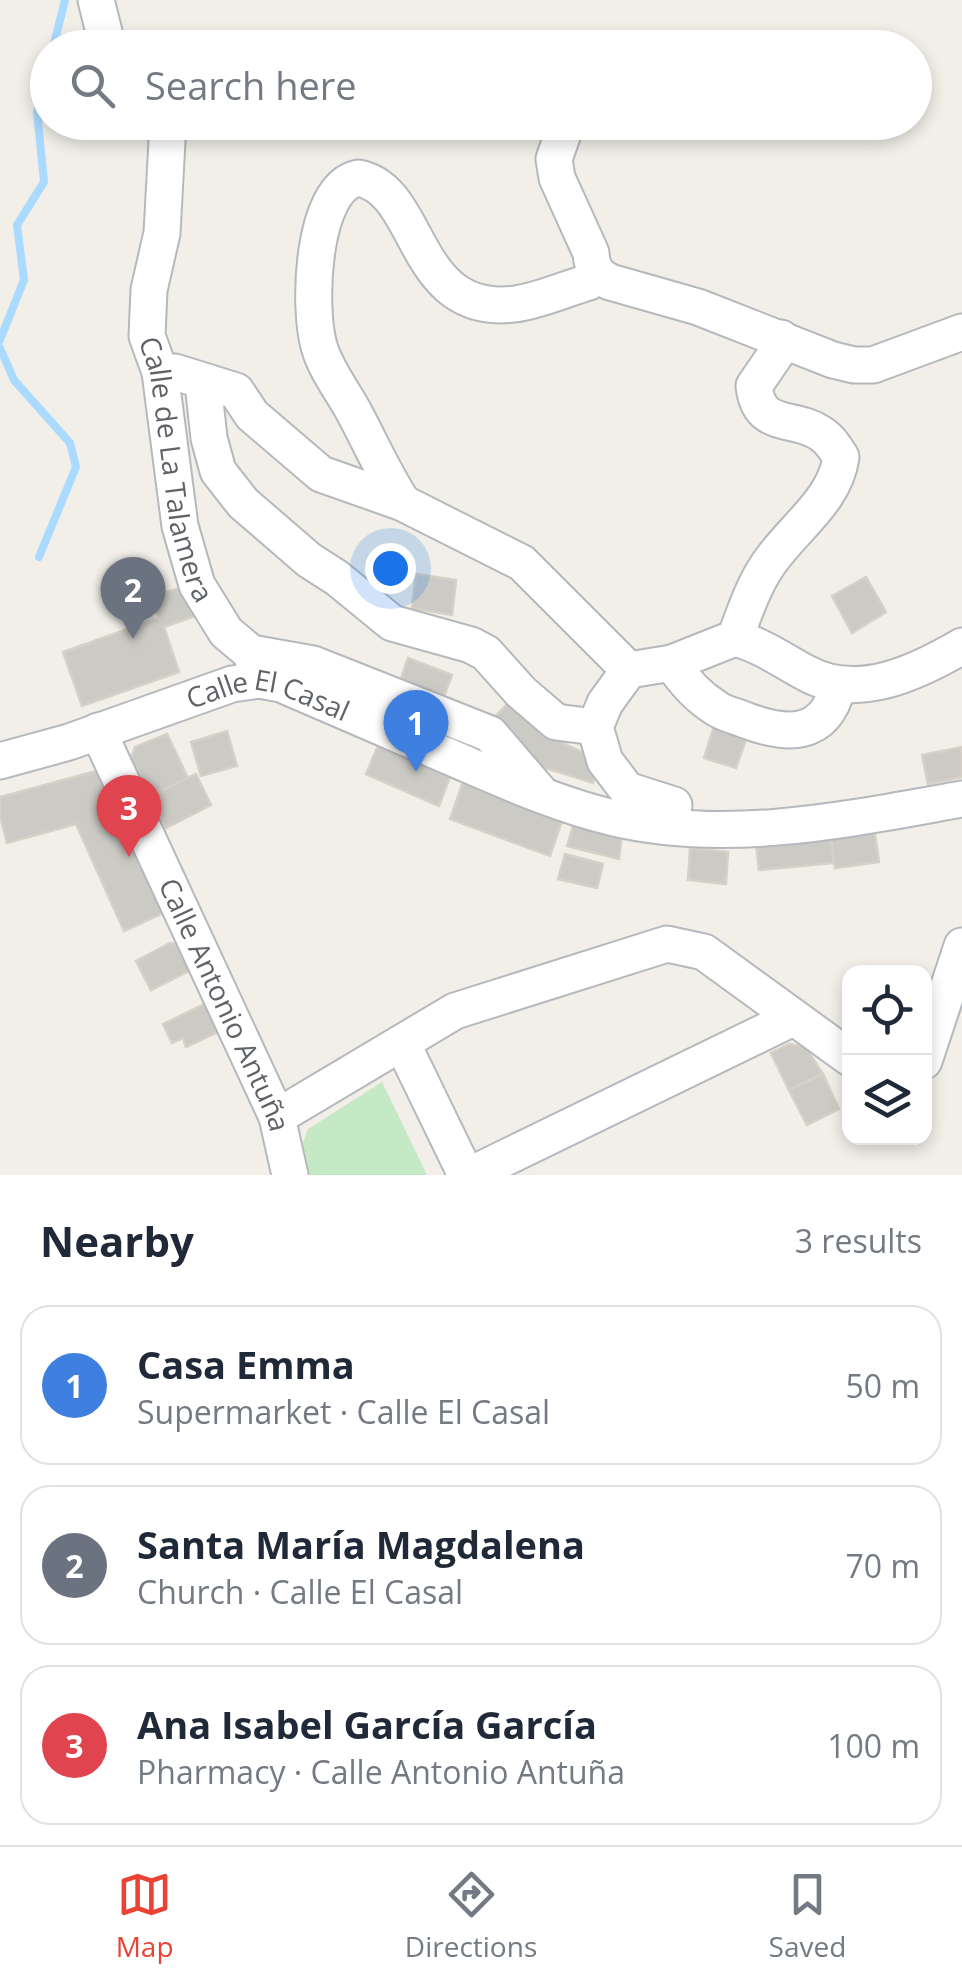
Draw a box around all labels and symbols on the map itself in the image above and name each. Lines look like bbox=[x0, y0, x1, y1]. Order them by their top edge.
street label: Calle de La Talamera bbox=[131, 331, 223, 609]
your location bbox=[365, 543, 416, 594]
pin: 2 bbox=[100, 556, 166, 639]
street label: Calle El Casal bbox=[181, 660, 356, 729]
pin: 1 bbox=[384, 690, 448, 772]
pin: 3 bbox=[96, 774, 162, 857]
street label: Calle Antonio Antuña bbox=[151, 872, 300, 1135]

